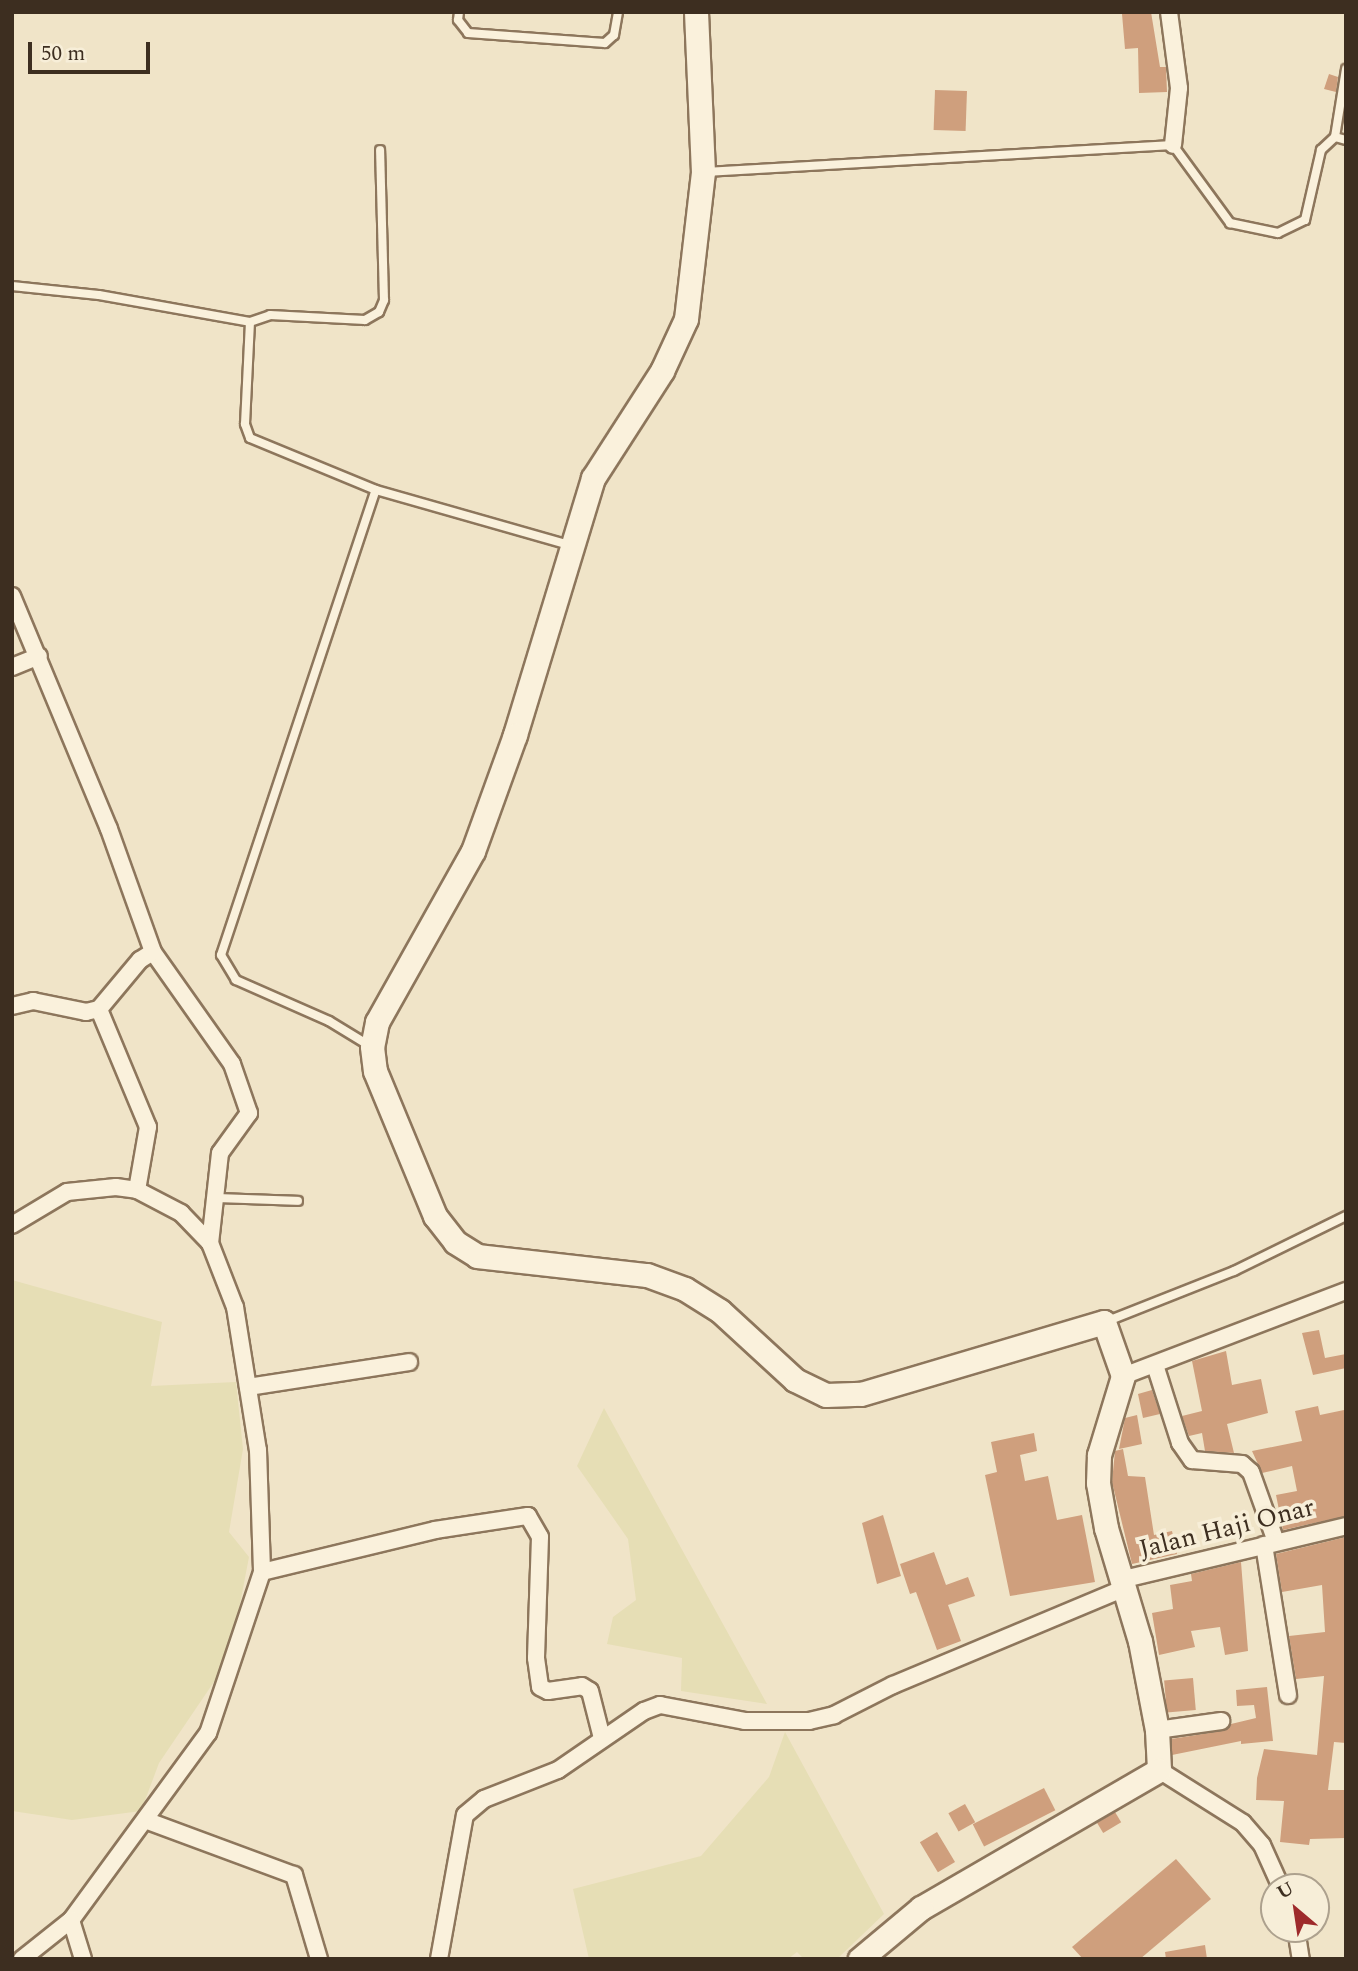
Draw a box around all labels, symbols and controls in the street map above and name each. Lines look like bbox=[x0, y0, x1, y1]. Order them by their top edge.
scale bar bbox=[32, 28, 154, 72]
text: 50 m bbox=[41, 38, 85, 70]
street label: Jalan Haji Onar bbox=[1136, 1492, 1318, 1566]
north arrow bbox=[1260, 1873, 1330, 1943]
text: U bbox=[1272, 1874, 1300, 1907]

